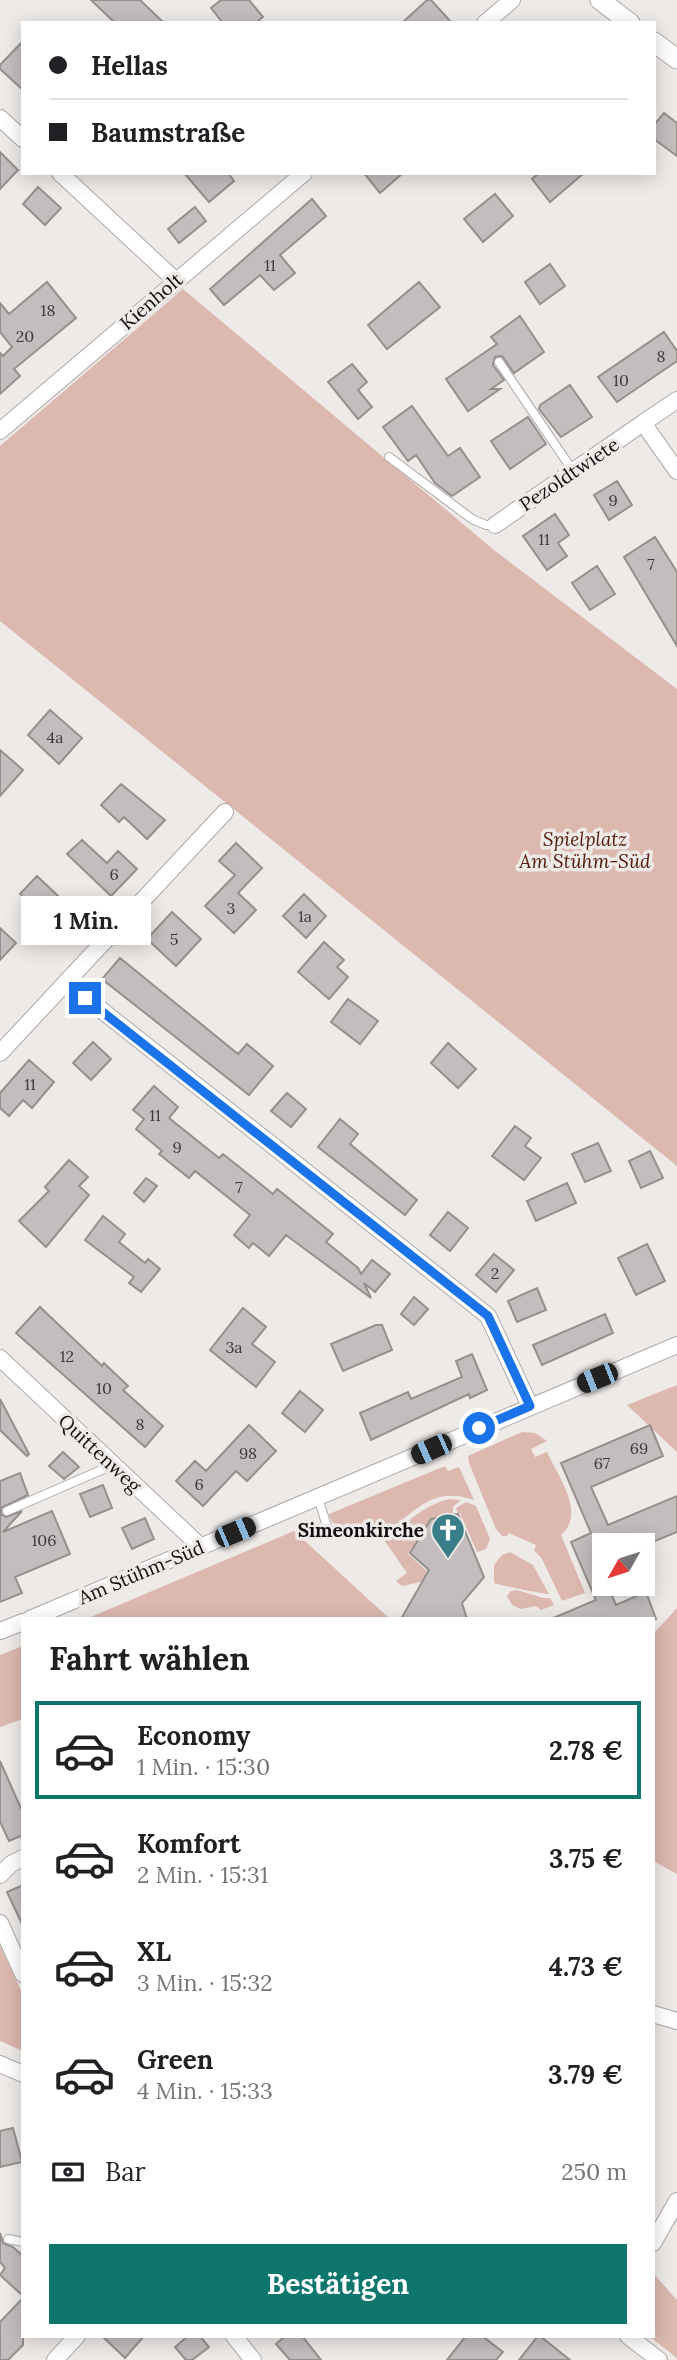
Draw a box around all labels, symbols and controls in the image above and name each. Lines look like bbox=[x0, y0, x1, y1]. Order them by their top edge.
text: Hellas bbox=[91, 49, 168, 82]
text: Baumstraße bbox=[91, 116, 245, 149]
house number: 11 bbox=[264, 255, 276, 275]
street label: Kienholt bbox=[115, 267, 188, 335]
house number: 18 bbox=[41, 300, 55, 320]
house number: 20 bbox=[16, 326, 34, 346]
house number: 8 bbox=[657, 346, 666, 366]
house number: 10 bbox=[613, 370, 629, 390]
street label: Pezoldtwiete bbox=[515, 432, 623, 516]
house number: 9 bbox=[608, 490, 618, 510]
house number: 11 bbox=[538, 529, 550, 549]
house number: 7 bbox=[647, 554, 655, 574]
house number: 4a bbox=[47, 727, 63, 747]
park label: Spielplatz Am Stühm-Süd bbox=[518, 827, 651, 873]
house number: 6 bbox=[109, 864, 119, 884]
callout: 1 Min. bbox=[20, 897, 150, 946]
house number: 3 bbox=[227, 898, 236, 918]
text: 1 Min. bbox=[53, 906, 119, 935]
house number: 1a bbox=[298, 906, 312, 926]
house number: 5 bbox=[170, 929, 178, 949]
route end bbox=[69, 982, 101, 1014]
house number: 11 bbox=[24, 1074, 36, 1094]
house number: 11 bbox=[149, 1105, 161, 1125]
house number: 9 bbox=[172, 1137, 182, 1157]
house number: 7 bbox=[235, 1177, 243, 1197]
house number: 2 bbox=[491, 1263, 499, 1283]
house number: 3a bbox=[225, 1337, 243, 1357]
house number: 12 bbox=[60, 1346, 74, 1366]
car bbox=[574, 1360, 621, 1396]
house number: 10 bbox=[96, 1378, 112, 1398]
street label: Quittenweg bbox=[54, 1409, 147, 1498]
route start bbox=[463, 1412, 495, 1444]
house number: 8 bbox=[136, 1414, 145, 1434]
car bbox=[408, 1431, 455, 1467]
house number: 69 bbox=[630, 1438, 648, 1458]
house number: 98 bbox=[239, 1443, 257, 1463]
house number: 67 bbox=[594, 1453, 611, 1473]
house number: 6 bbox=[194, 1474, 204, 1494]
church icon: Simeonkirche bbox=[429, 1511, 467, 1560]
car bbox=[212, 1514, 259, 1550]
place label: Simeonkirche bbox=[298, 1518, 424, 1542]
house number: 106 bbox=[31, 1530, 57, 1550]
north arrow bbox=[592, 1533, 654, 1596]
map controls bbox=[592, 1533, 655, 1596]
street label: Am Stühm-Süd bbox=[74, 1535, 207, 1610]
text: Fahrt wählen bbox=[49, 1638, 250, 1679]
icon: car bbox=[53, 1719, 116, 1782]
text: Economy bbox=[137, 1719, 250, 1752]
text: 2.78 € bbox=[549, 1734, 623, 1767]
text: 1 Min. · 15:30 bbox=[137, 1752, 270, 1781]
icon: car bbox=[53, 1827, 116, 1890]
text: Komfort bbox=[137, 1827, 241, 1860]
text: 3.75 € bbox=[549, 1842, 623, 1875]
text: 2 Min. · 15:31 bbox=[137, 1860, 268, 1889]
icon: car bbox=[53, 1935, 116, 1998]
text: XL bbox=[137, 1935, 171, 1968]
text: 4.73 € bbox=[549, 1950, 623, 1983]
text: 3 Min. · 15:32 bbox=[137, 1968, 273, 1997]
icon: car bbox=[53, 2043, 116, 2106]
text: Green bbox=[137, 2043, 213, 2076]
text: 3.79 € bbox=[548, 2058, 623, 2091]
text: 4 Min. · 15:33 bbox=[137, 2076, 273, 2105]
icon: cash bbox=[49, 2153, 87, 2191]
text: Bar bbox=[105, 2155, 146, 2188]
text: 250 m bbox=[561, 2157, 627, 2186]
button: Bestätigen bbox=[49, 2244, 627, 2324]

